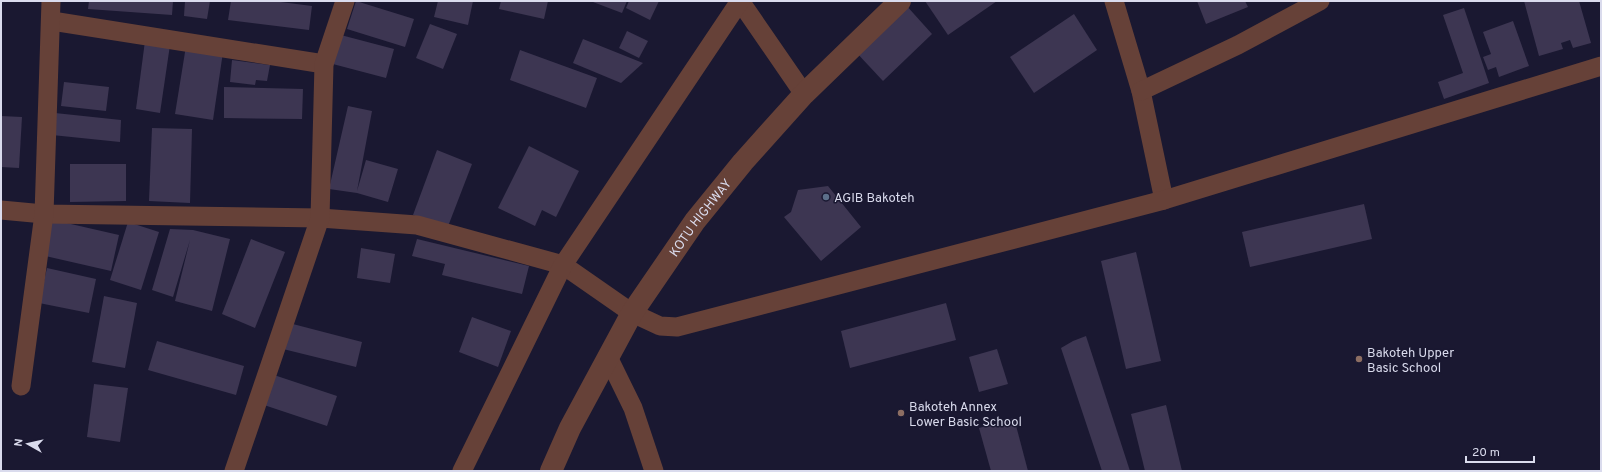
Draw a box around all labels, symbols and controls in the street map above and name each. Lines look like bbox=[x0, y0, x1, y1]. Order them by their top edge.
street label: KOTU HIGHWAY bbox=[667, 176, 736, 260]
place label: AGIB Bakoteh bbox=[834, 191, 915, 207]
marker: AGIB Bakoteh bbox=[821, 192, 831, 202]
place label: Bakoteh Upper Basic School bbox=[1367, 346, 1454, 377]
marker: Bakoteh Upper Basic School bbox=[1354, 354, 1364, 364]
place label: Bakoteh Annex Lower Basic School bbox=[909, 400, 1022, 431]
marker: Bakoteh Annex Lower Basic School bbox=[896, 408, 906, 418]
north arrow bbox=[8, 424, 48, 464]
text: N bbox=[12, 438, 27, 448]
scale bar bbox=[1466, 438, 1534, 464]
text: 20 m bbox=[1472, 445, 1500, 461]

